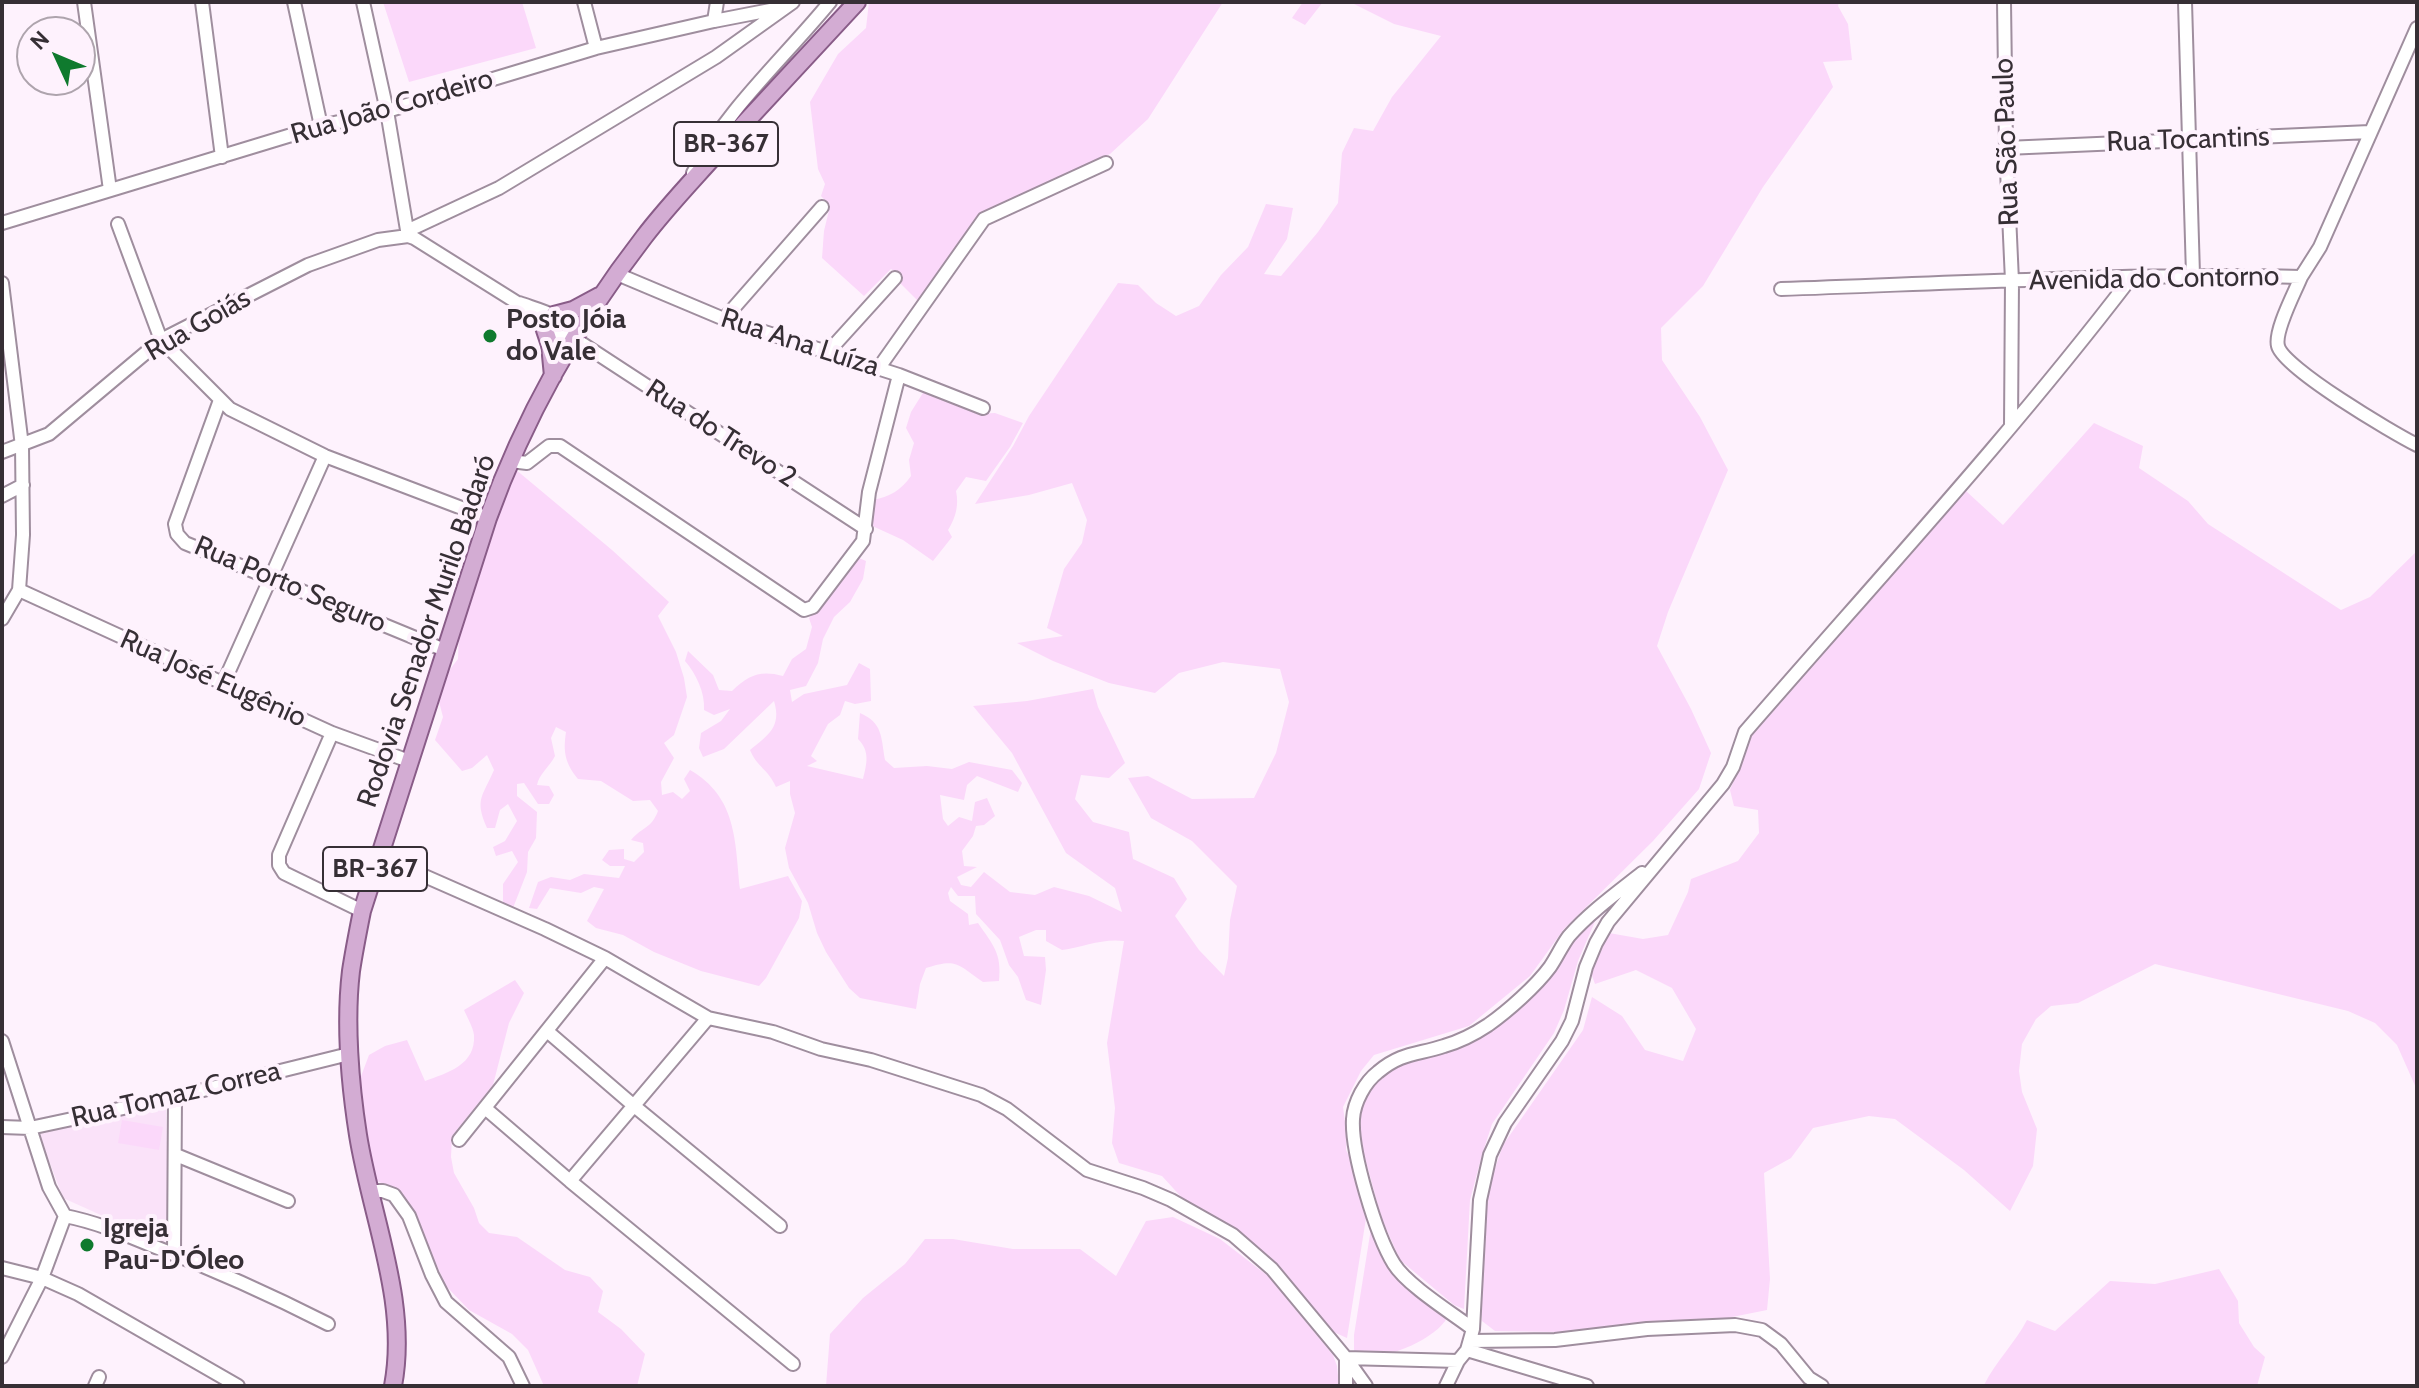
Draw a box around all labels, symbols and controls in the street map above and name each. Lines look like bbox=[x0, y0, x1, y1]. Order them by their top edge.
north arrow bbox=[16, 16, 96, 96]
text: N bbox=[25, 25, 55, 55]
street label: Rua São Paulo bbox=[1987, 57, 2027, 227]
street label: Rua João Cordeiro bbox=[287, 62, 497, 152]
street label: Rua Tocantins bbox=[2106, 120, 2270, 160]
road number: BR-367 bbox=[674, 122, 778, 166]
street label: Avenida do Contorno bbox=[2028, 260, 2280, 298]
street label: Rua Goiás bbox=[139, 281, 257, 369]
street label: Rua Ana Luíza bbox=[717, 302, 883, 384]
place label: Posto Jóia do Vale bbox=[506, 303, 626, 369]
marker: Posto Jóia do Vale bbox=[481, 327, 499, 345]
street label: Rua do Trevo 2 bbox=[639, 373, 803, 495]
street label: Rodovia Senador Murilo Badaró bbox=[351, 450, 503, 812]
street label: Rua Porto Seguro bbox=[189, 529, 391, 641]
street label: Rua José Eugênio bbox=[115, 623, 311, 735]
road number: BR-367 bbox=[323, 847, 427, 891]
street label: Rua Tomaz Correa bbox=[68, 1055, 284, 1135]
place label: Igreja Pau-D'Óleo bbox=[103, 1212, 244, 1278]
marker: Igreja Pau-D'Óleo bbox=[78, 1236, 96, 1254]

